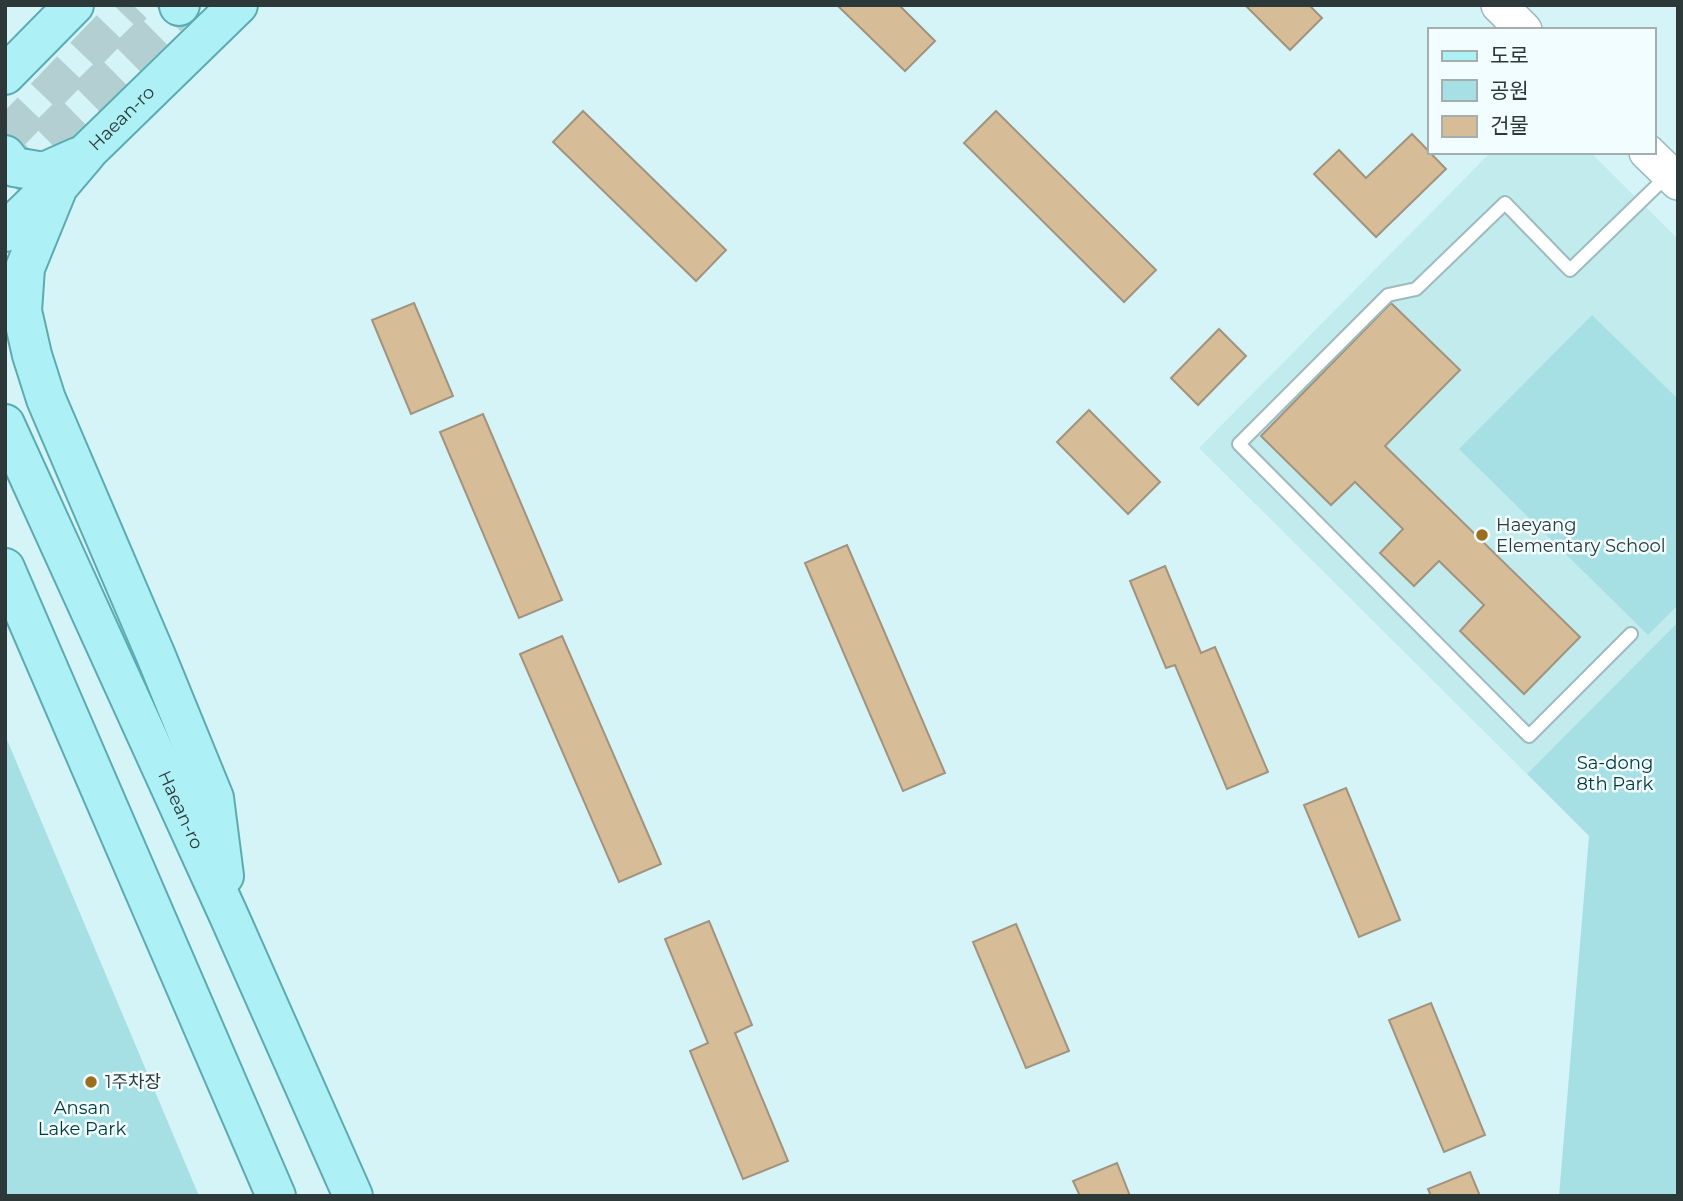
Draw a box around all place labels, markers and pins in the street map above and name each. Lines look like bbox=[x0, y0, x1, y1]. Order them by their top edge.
place label: Haeyang Elementary School bbox=[1496, 514, 1666, 557]
marker: Haeyang Elementary School bbox=[1474, 527, 1490, 543]
place label: 1주차장 bbox=[105, 1071, 161, 1093]
marker: 1주차장 bbox=[83, 1074, 99, 1090]

